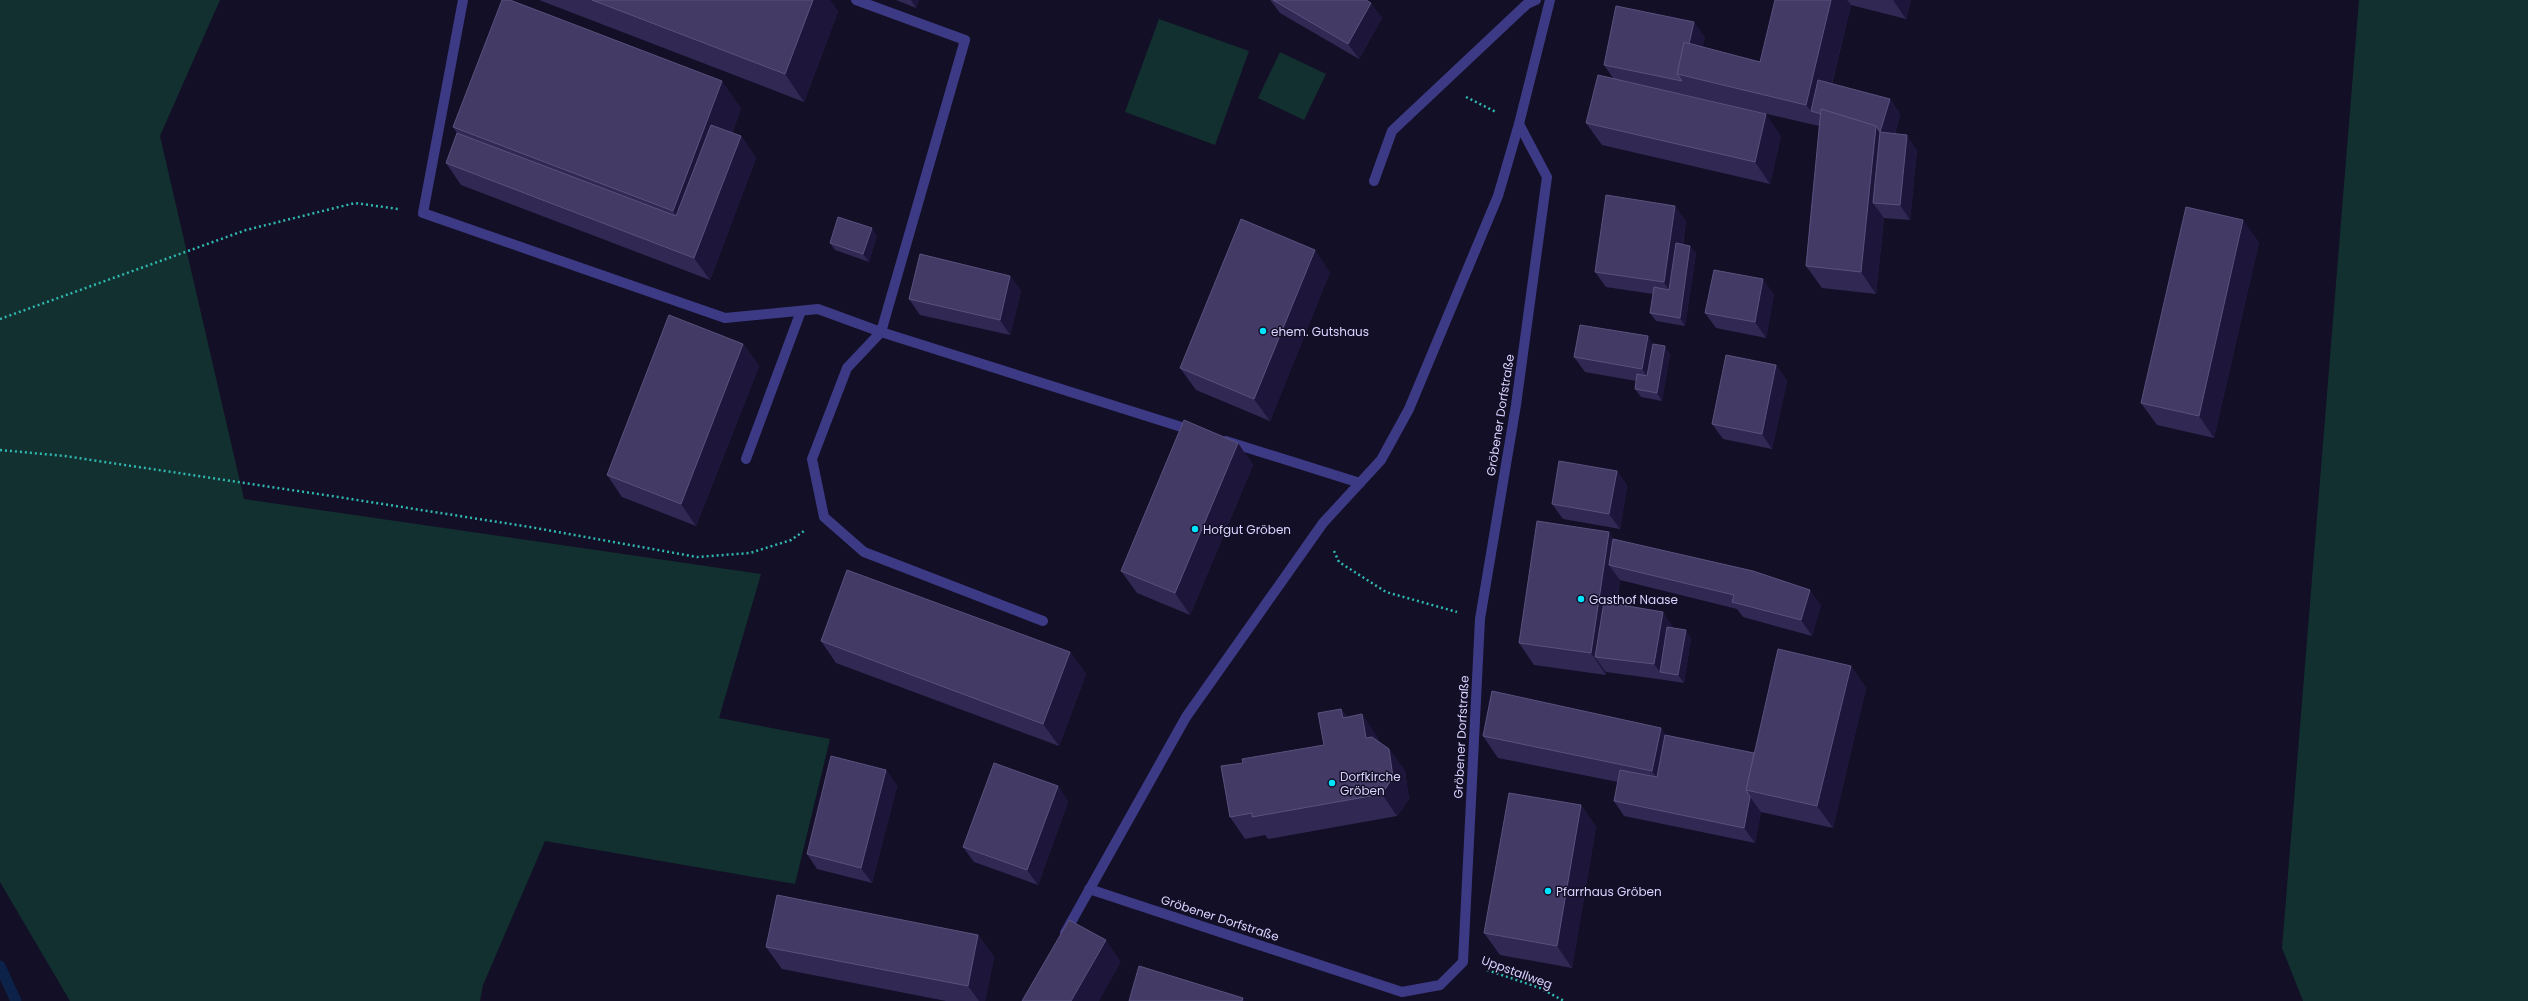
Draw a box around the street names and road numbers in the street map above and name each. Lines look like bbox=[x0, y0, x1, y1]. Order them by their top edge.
street label: Gröbener Dorfstraße bbox=[1482, 353, 1518, 477]
street label: Gröbener Dorfstraße bbox=[1449, 675, 1473, 799]
street label: Gröbener Dorfstraße bbox=[1159, 891, 1281, 945]
street label: Uppstallweg bbox=[1479, 951, 1555, 993]

